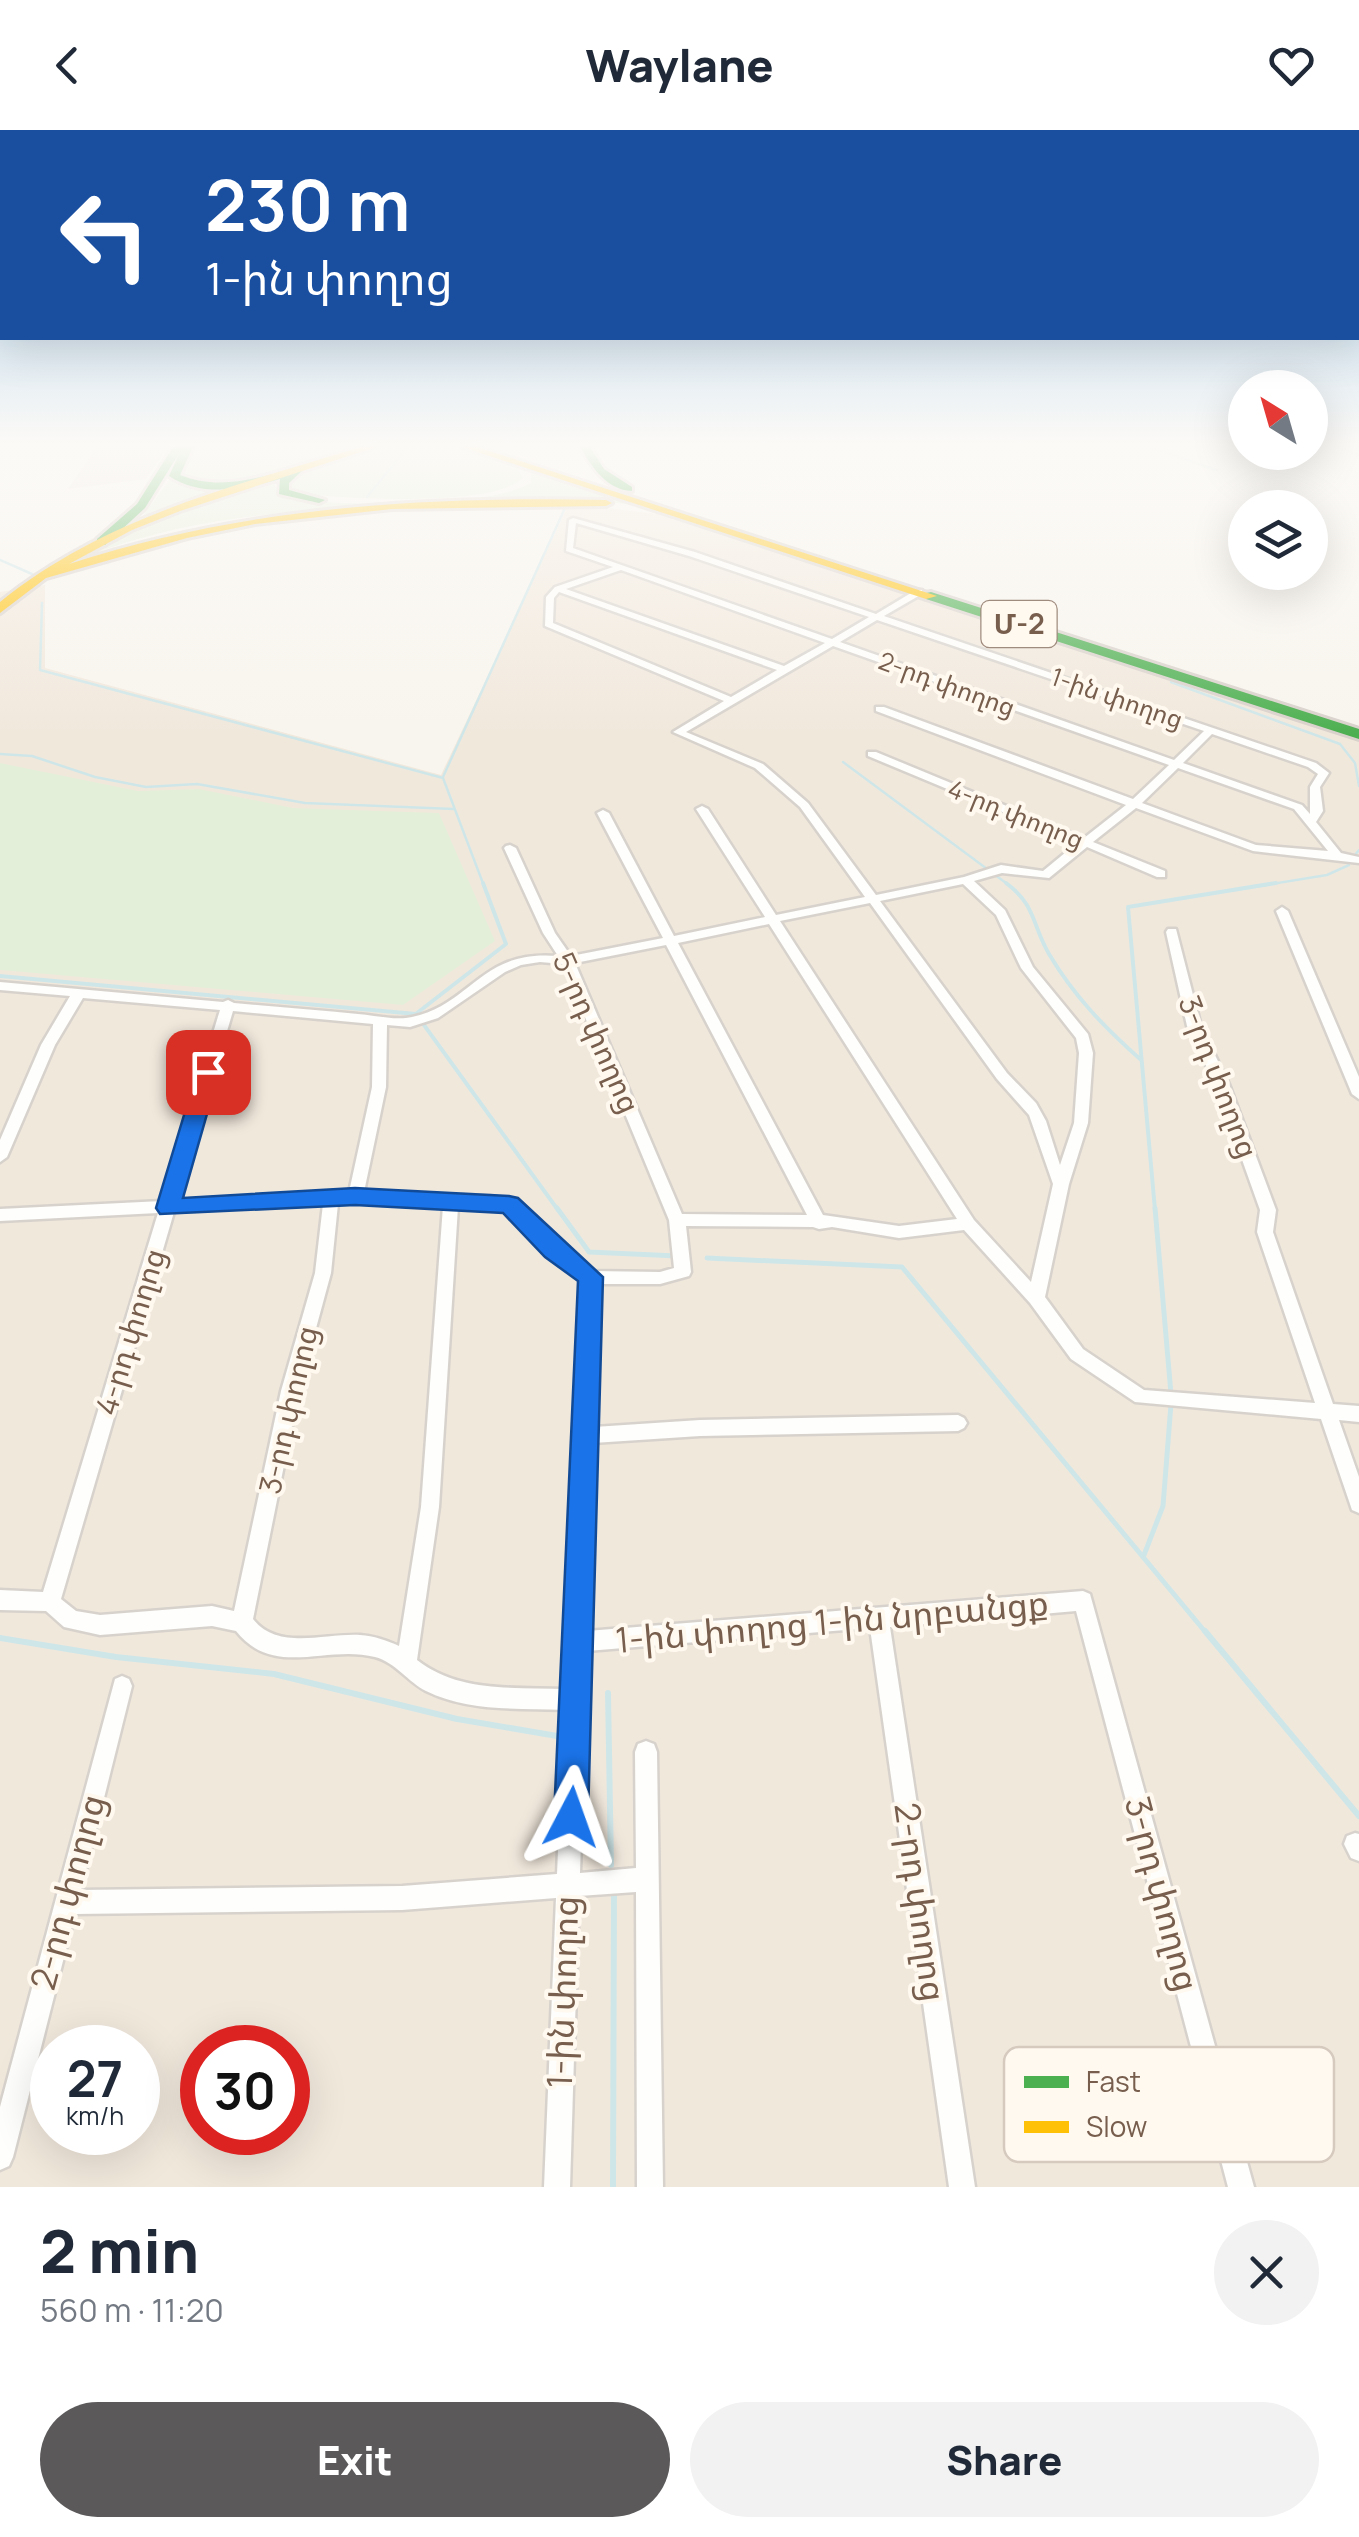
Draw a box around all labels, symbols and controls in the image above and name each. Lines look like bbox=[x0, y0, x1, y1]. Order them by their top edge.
text: Waylane bbox=[585, 34, 774, 96]
icon: back bbox=[40, 38, 95, 93]
icon: heart bbox=[1264, 38, 1319, 93]
text: 230 m bbox=[205, 156, 410, 252]
icon: left bbox=[40, 170, 170, 300]
text: 1-ին փողոց bbox=[205, 247, 453, 309]
north arrow bbox=[1228, 370, 1328, 470]
map controls bbox=[1228, 370, 1328, 590]
button: layers bbox=[1228, 490, 1328, 590]
road number: Մ-2 bbox=[982, 601, 1056, 647]
street label: 2-րդ փողոց bbox=[874, 643, 1020, 724]
street label: 1-ին փողոց bbox=[1046, 659, 1188, 736]
street label: 4-րդ փողոց bbox=[943, 770, 1089, 857]
street label: 5-րդ փողոց bbox=[544, 945, 651, 1119]
street label: 3-րդ փողոց bbox=[1170, 989, 1269, 1164]
pin bbox=[166, 1030, 251, 1115]
icon: arrive bbox=[181, 1045, 236, 1100]
street label: 4-րդ փողոց bbox=[85, 1243, 174, 1420]
street label: 3-րդ փողոց bbox=[248, 1322, 327, 1498]
street label: 1-ին փողոց 1-ին նրբանցք bbox=[613, 1578, 1050, 1664]
position arrow bbox=[519, 1765, 623, 1869]
street label: 2-րդ փողոց bbox=[18, 1789, 116, 1995]
street label: 3-րդ փողոց bbox=[1114, 1791, 1212, 1996]
street label: 2-րդ փողոց bbox=[883, 1799, 959, 2004]
street label: 1-ին փողոց bbox=[535, 1895, 589, 2089]
speed limit sign: 30 bbox=[180, 2025, 310, 2155]
text: 27 bbox=[67, 2044, 123, 2112]
legend bbox=[1004, 2047, 1334, 2162]
text: Fast bbox=[1086, 2062, 1141, 2100]
text: km/h bbox=[66, 2098, 124, 2133]
text: Slow bbox=[1086, 2107, 1147, 2145]
text: 2 min bbox=[40, 2209, 199, 2291]
button: close bbox=[1214, 2220, 1319, 2325]
text: 560 m · 11:20 bbox=[40, 2288, 224, 2332]
button: Exit bbox=[40, 2402, 670, 2517]
button: Share bbox=[690, 2402, 1319, 2517]

